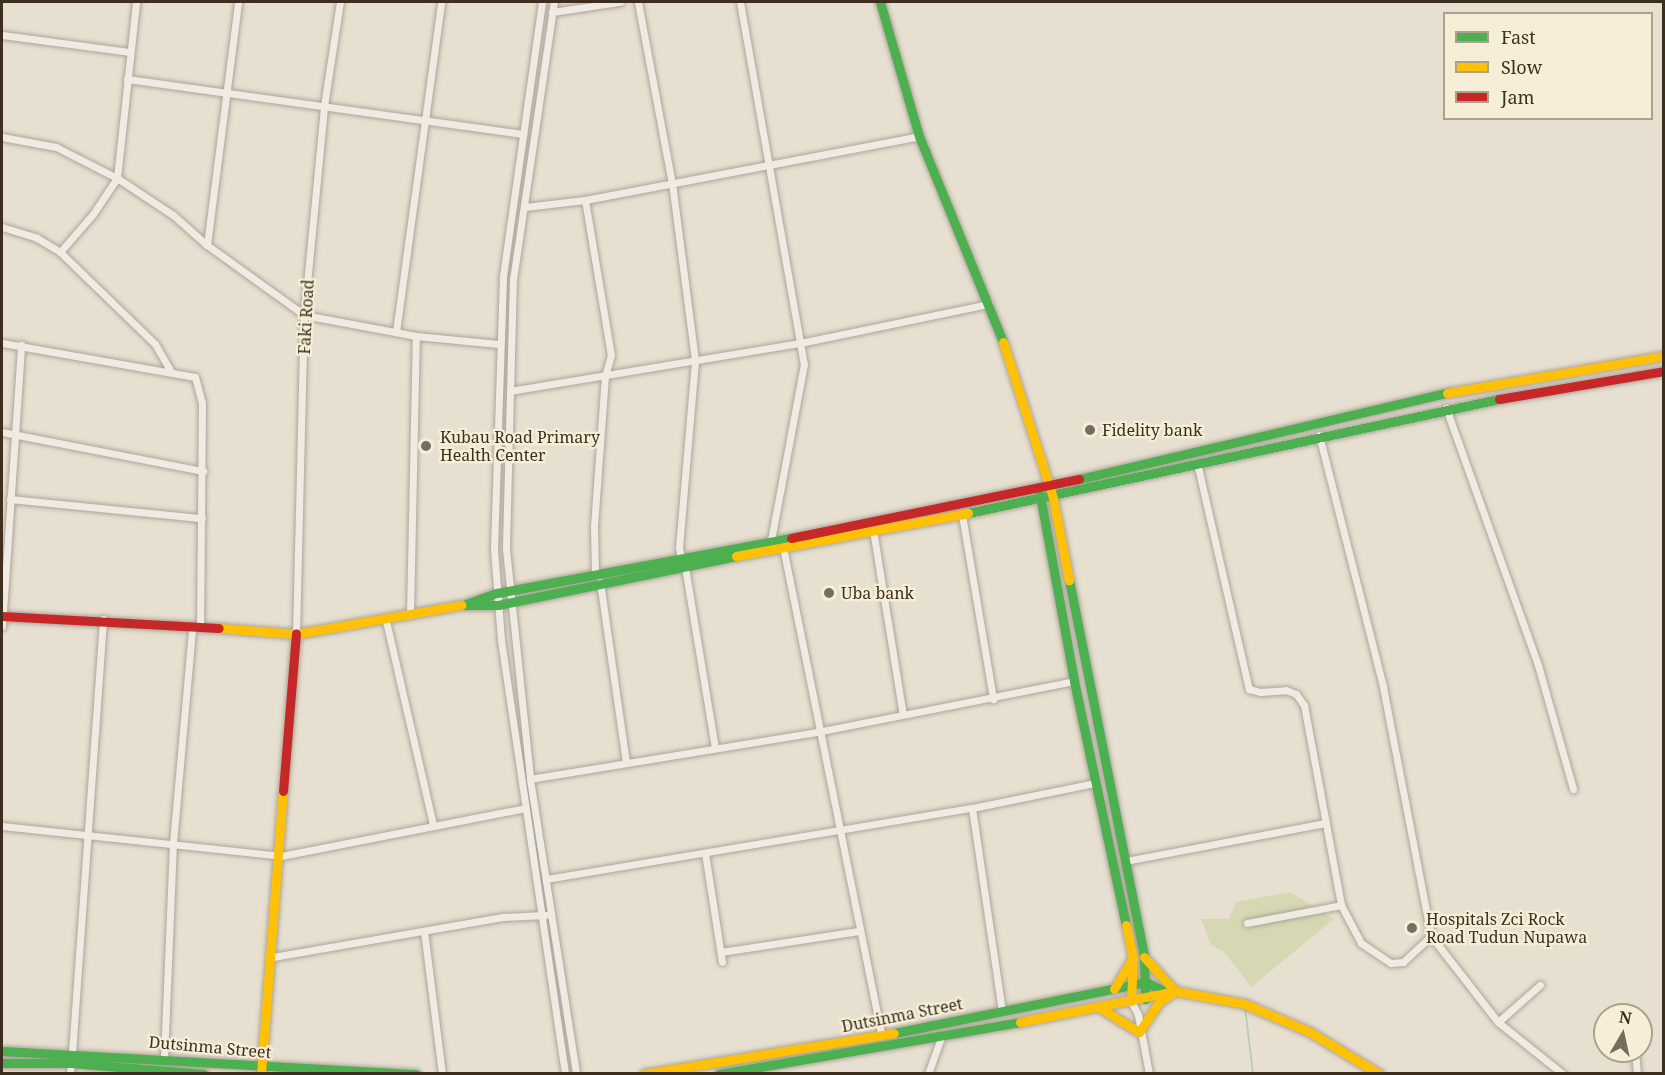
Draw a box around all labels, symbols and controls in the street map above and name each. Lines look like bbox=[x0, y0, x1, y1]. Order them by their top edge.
legend bbox=[1443, 12, 1653, 120]
text: Fast bbox=[1501, 25, 1536, 49]
text: Slow bbox=[1501, 55, 1542, 79]
text: Jam bbox=[1501, 85, 1535, 109]
street label: Faki Road bbox=[294, 279, 318, 355]
place label: Fidelity bank bbox=[1102, 420, 1202, 440]
marker: Fidelity bank bbox=[1083, 423, 1097, 437]
place label: Kubau Road Primary Health Center bbox=[440, 427, 600, 465]
marker: Kubau Road Primary Health Center bbox=[417, 437, 435, 455]
place label: Uba bank bbox=[841, 583, 914, 603]
marker: Uba bank bbox=[822, 586, 836, 600]
place label: Hospitals Zci Rock Road Tudun Nupawa bbox=[1426, 909, 1587, 947]
marker: Hospitals Zci Rock Road Tudun Nupawa bbox=[1403, 919, 1421, 937]
street label: Dutsinma Street bbox=[840, 994, 964, 1036]
north arrow bbox=[1593, 1003, 1653, 1063]
text: N bbox=[1618, 1005, 1633, 1029]
street label: Dutsinma Street bbox=[148, 1032, 272, 1062]

